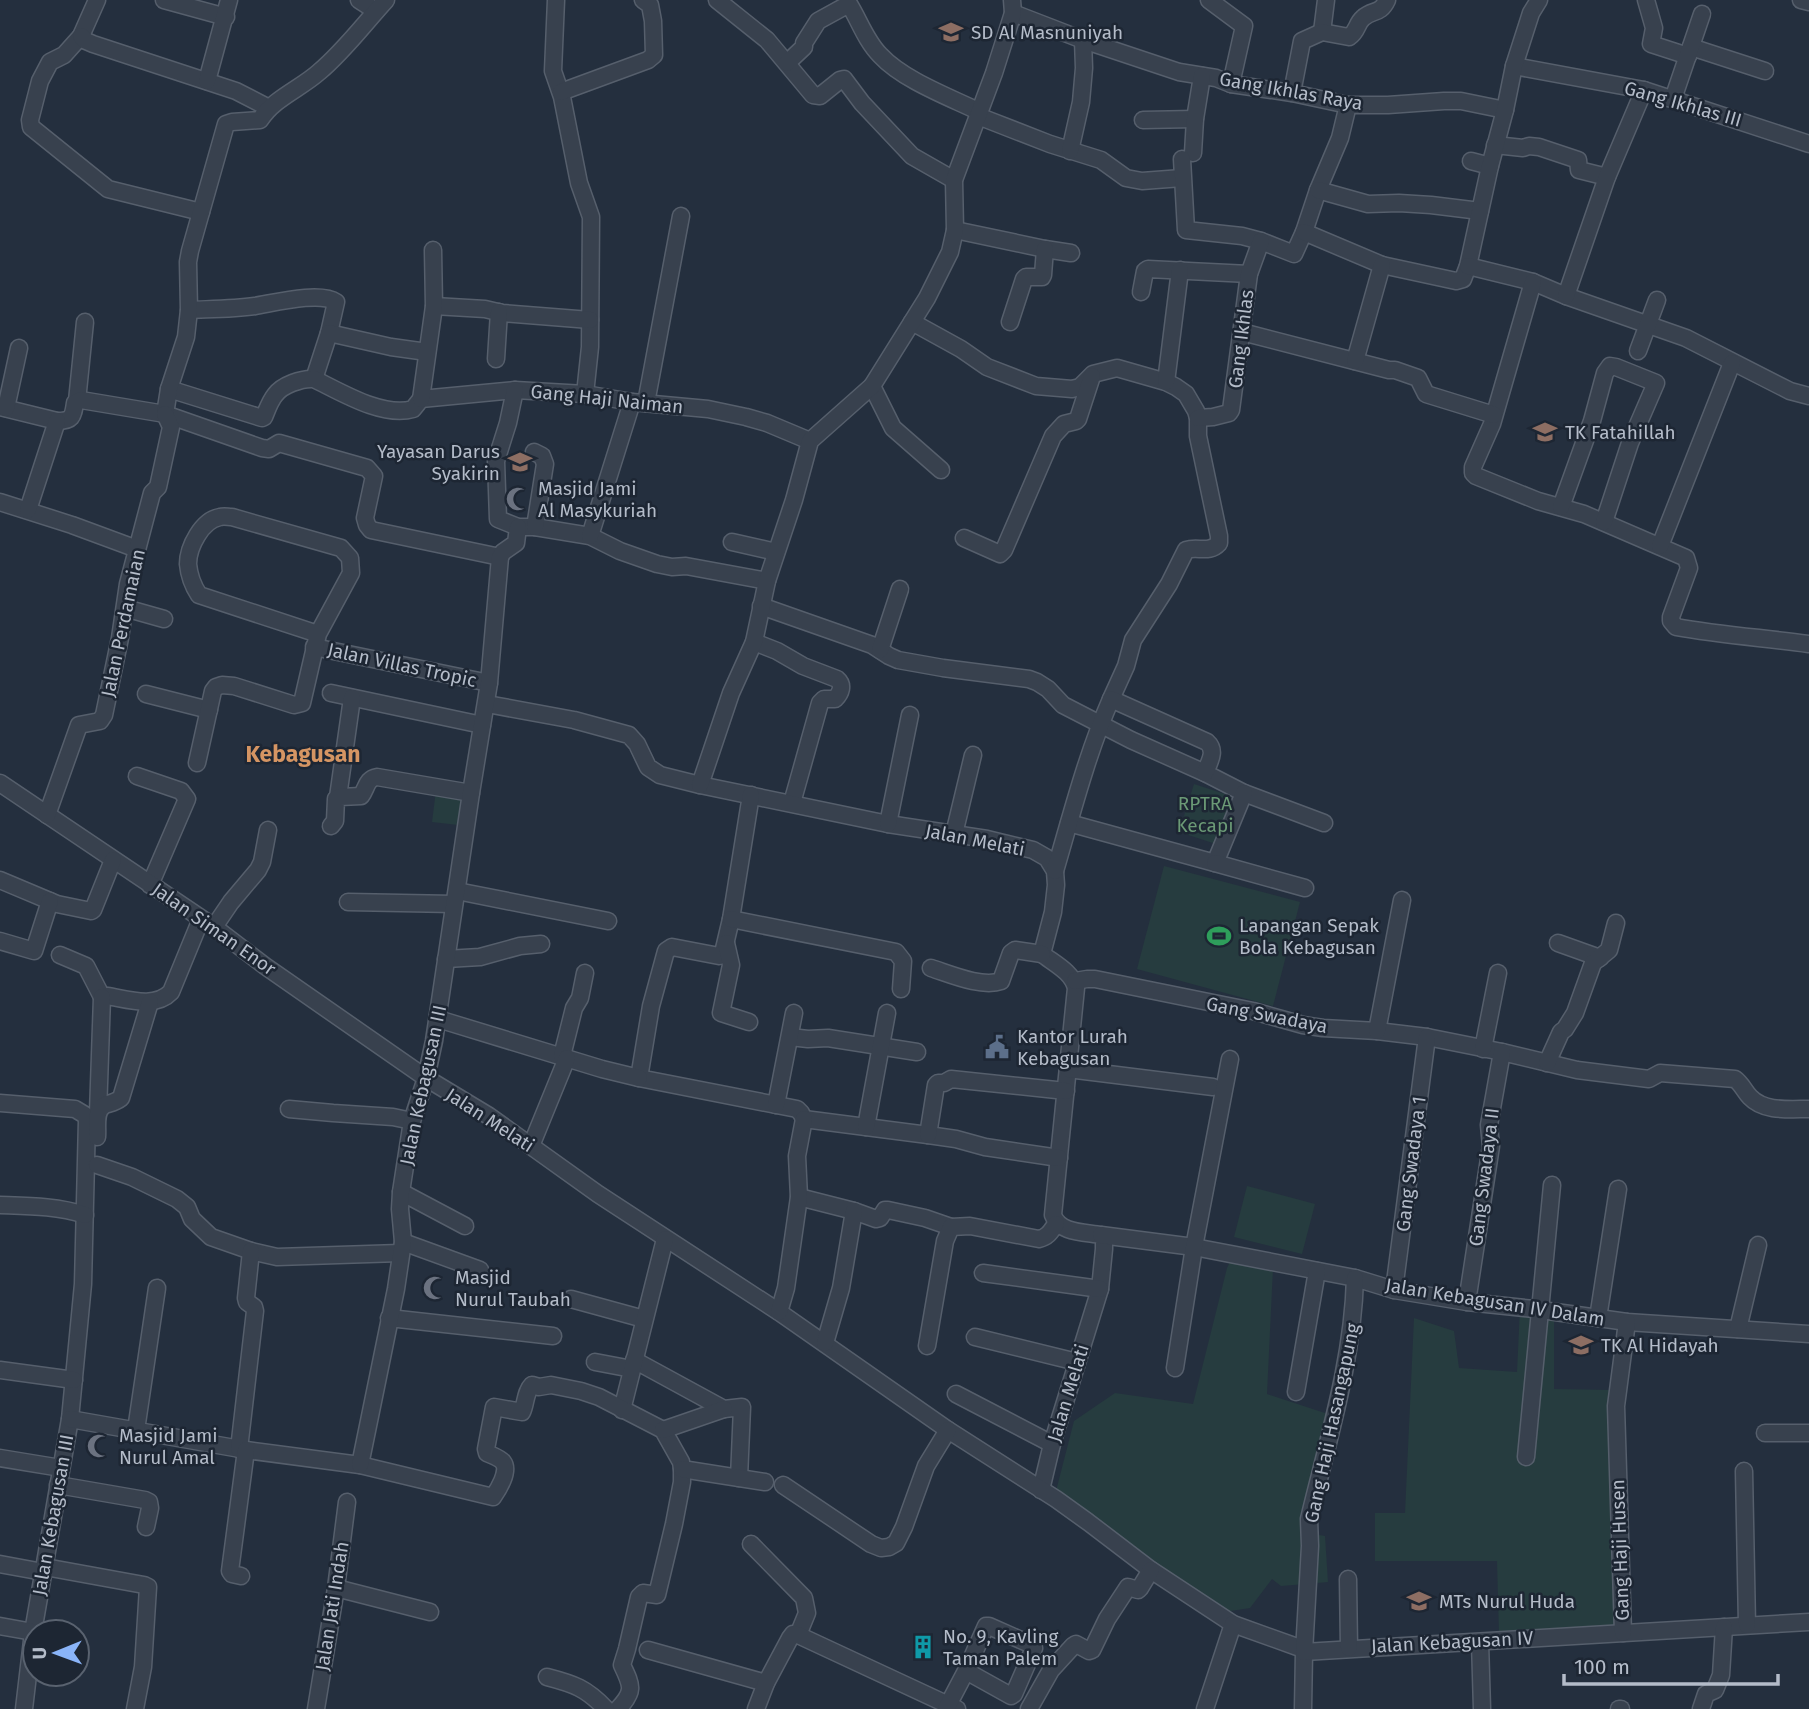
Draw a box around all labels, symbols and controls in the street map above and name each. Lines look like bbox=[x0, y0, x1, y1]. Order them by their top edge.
school or university icon: SD Al Masnuniyah bbox=[937, 18, 965, 46]
place label: SD Al Masnuniyah bbox=[971, 21, 1123, 44]
street label: Gang Ikhlas Raya bbox=[1218, 67, 1364, 115]
street label: Gang Ikhlas III bbox=[1622, 76, 1744, 132]
street label: Gang Ikhlas bbox=[1224, 288, 1258, 390]
street label: Gang Haji Naiman bbox=[529, 380, 685, 418]
school or university icon: TK Fatahillah bbox=[1531, 418, 1559, 446]
place label: TK Fatahillah bbox=[1565, 421, 1676, 444]
place label: Yayasan Darus Syakirin bbox=[377, 440, 500, 485]
school or university icon: Yayasan Darus Syakirin bbox=[506, 448, 534, 476]
place label: Masjid Jami Al Masykuriah bbox=[538, 477, 657, 522]
mosque icon: Masjid Jami Al Masykuriah bbox=[504, 485, 532, 513]
street label: Jalan Perdamaian bbox=[96, 547, 150, 699]
street label: Jalan Villas Tropic bbox=[325, 638, 479, 692]
district label: Kebagusan bbox=[245, 740, 361, 768]
park label: RPTRA Kecapi bbox=[1176, 792, 1234, 837]
street label: Jalan Melati bbox=[923, 819, 1027, 861]
street label: Jalan Siman Enor bbox=[148, 878, 281, 981]
place label: Lapangan Sepak Bola Kebagusan bbox=[1239, 914, 1379, 959]
sports icon: Lapangan Sepak Bola Kebagusan bbox=[1205, 922, 1233, 950]
street label: Gang Swadaya bbox=[1204, 992, 1330, 1038]
street label: Jalan Kebagusan III bbox=[395, 1003, 451, 1167]
place label: Kantor Lurah Kebagusan bbox=[1017, 1025, 1128, 1070]
public building icon: Kantor Lurah Kebagusan bbox=[983, 1033, 1011, 1061]
street label: Jalan Melati bbox=[441, 1083, 539, 1157]
street label: Gang Swadaya 1 bbox=[1391, 1095, 1431, 1233]
street label: Gang Swadaya II bbox=[1464, 1106, 1504, 1248]
place label: Masjid Nurul Taubah bbox=[455, 1266, 571, 1311]
street label: Jalan Kebagusan IV Dalam bbox=[1384, 1273, 1606, 1331]
mosque icon: Masjid Nurul Taubah bbox=[421, 1274, 449, 1302]
street label: Gang Haji Hasangapung bbox=[1300, 1321, 1364, 1525]
school or university icon: TK Al Hidayah bbox=[1567, 1331, 1595, 1359]
place label: TK Al Hidayah bbox=[1601, 1334, 1719, 1357]
street label: Jalan Melati bbox=[1042, 1341, 1094, 1445]
place label: Masjid Jami Nurul Amal bbox=[119, 1424, 218, 1469]
mosque icon: Masjid Jami Nurul Amal bbox=[85, 1432, 113, 1460]
street label: Jalan Kebagusan III bbox=[28, 1433, 78, 1597]
street label: Gang Haji Husen bbox=[1606, 1479, 1634, 1621]
street label: Jalan Jati Indah bbox=[310, 1540, 354, 1672]
school or university icon: MTs Nurul Huda bbox=[1405, 1587, 1433, 1615]
place label: MTs Nurul Huda bbox=[1439, 1590, 1575, 1613]
north arrow bbox=[21, 1618, 91, 1688]
place label: No. 9, Kavling Taman Palem bbox=[943, 1625, 1059, 1670]
street label: Jalan Kebagusan IV bbox=[1370, 1626, 1534, 1658]
building icon: No. 9, Kavling Taman Palem bbox=[909, 1633, 937, 1661]
scale bar bbox=[1564, 1642, 1778, 1686]
text: U bbox=[28, 1647, 51, 1660]
text: 100 m bbox=[1574, 1654, 1630, 1680]

